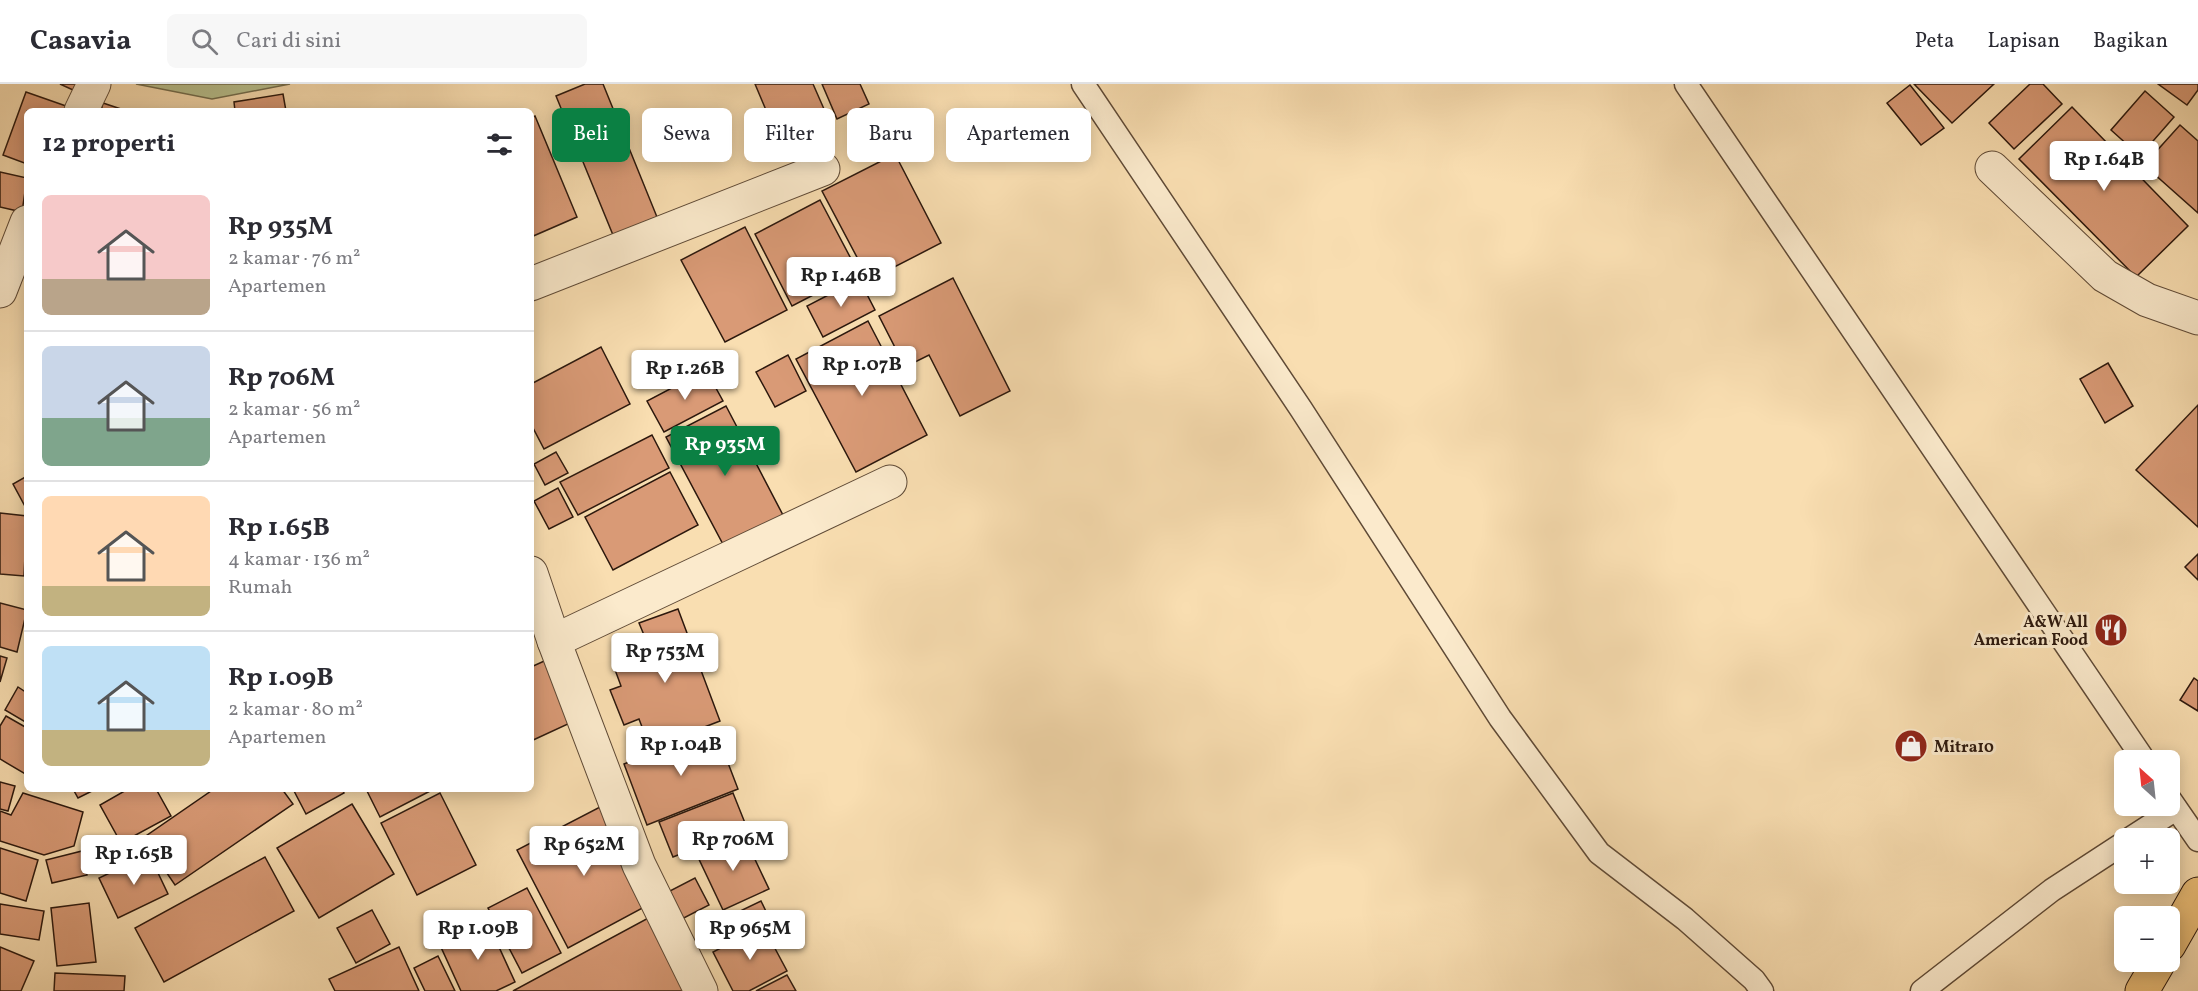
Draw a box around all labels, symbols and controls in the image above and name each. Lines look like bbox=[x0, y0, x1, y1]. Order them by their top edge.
search box bbox=[167, 14, 587, 68]
text: Casavia bbox=[30, 22, 131, 61]
icon: search bbox=[188, 25, 221, 58]
text: Cari di sini bbox=[236, 26, 341, 57]
text: Peta bbox=[1915, 27, 1954, 56]
text: Lapisan bbox=[1987, 27, 2060, 56]
text: Bagikan bbox=[2093, 27, 2168, 56]
chip: Beli bbox=[552, 108, 630, 162]
chip: Sewa bbox=[642, 108, 732, 162]
chip: Filter bbox=[744, 108, 835, 162]
chip: Baru bbox=[847, 108, 934, 162]
chip: Apartemen bbox=[946, 108, 1091, 162]
text: 12 properti bbox=[42, 126, 175, 162]
icon: filters bbox=[483, 128, 516, 161]
pin: Rp 1.64B bbox=[2042, 141, 2166, 192]
text: Rp 1.64B bbox=[2064, 146, 2144, 174]
text: Rp 935M bbox=[228, 209, 333, 245]
icon: home bbox=[90, 219, 162, 291]
text: 2 kamar · 76 m² bbox=[228, 245, 360, 273]
pin: Rp 1.46B bbox=[779, 257, 903, 308]
text: Rp 1.46B bbox=[801, 262, 881, 290]
text: Apartemen bbox=[228, 273, 327, 301]
pin: Rp 1.07B bbox=[800, 346, 924, 397]
pin: Rp 1.26B bbox=[623, 350, 747, 401]
text: Rp 1.07B bbox=[822, 351, 902, 379]
text: Rp 1.26B bbox=[645, 355, 725, 383]
text: Rp 706M bbox=[228, 360, 335, 396]
icon: home bbox=[90, 370, 162, 442]
text: 2 kamar · 56 m² bbox=[228, 396, 360, 424]
text: Apartemen bbox=[228, 424, 327, 452]
pin: Rp 935M bbox=[670, 426, 780, 477]
text: Rp 935M bbox=[685, 431, 765, 459]
text: Rp 1.65B bbox=[228, 510, 330, 546]
icon: home bbox=[90, 520, 162, 592]
text: 4 kamar · 136 m² bbox=[228, 546, 370, 574]
text: Rumah bbox=[228, 574, 293, 602]
place label: A&W All American Food bbox=[1974, 612, 2089, 652]
restaurant icon: A&W All American Food bbox=[2093, 612, 2129, 648]
pin: Rp 753M bbox=[610, 633, 720, 684]
text: Rp 753M bbox=[625, 638, 705, 666]
text: Rp 1.09B bbox=[228, 660, 334, 696]
icon: home bbox=[90, 670, 162, 742]
text: 2 kamar · 80 m² bbox=[228, 696, 363, 724]
text: Apartemen bbox=[228, 724, 327, 752]
pin: Rp 1.04B bbox=[619, 726, 743, 777]
shop icon: Mitra10 bbox=[1893, 728, 1929, 764]
text: Rp 1.04B bbox=[640, 731, 722, 759]
place label: Mitra10 bbox=[1934, 737, 1994, 759]
north arrow bbox=[2114, 750, 2180, 816]
map controls bbox=[2114, 750, 2180, 972]
pin: Rp 706M bbox=[678, 821, 788, 872]
pin: Rp 652M bbox=[529, 826, 639, 877]
text: Rp 706M bbox=[692, 826, 774, 854]
button: + bbox=[2114, 828, 2180, 894]
text: Rp 652M bbox=[544, 831, 624, 859]
pin: Rp 1.65B bbox=[72, 835, 196, 886]
text: Rp 1.65B bbox=[95, 840, 173, 868]
button: − bbox=[2114, 906, 2180, 972]
pin: Rp 1.09B bbox=[416, 910, 540, 961]
pin: Rp 965M bbox=[695, 910, 805, 961]
text: Rp 1.09B bbox=[437, 915, 519, 943]
text: Rp 965M bbox=[709, 915, 791, 943]

